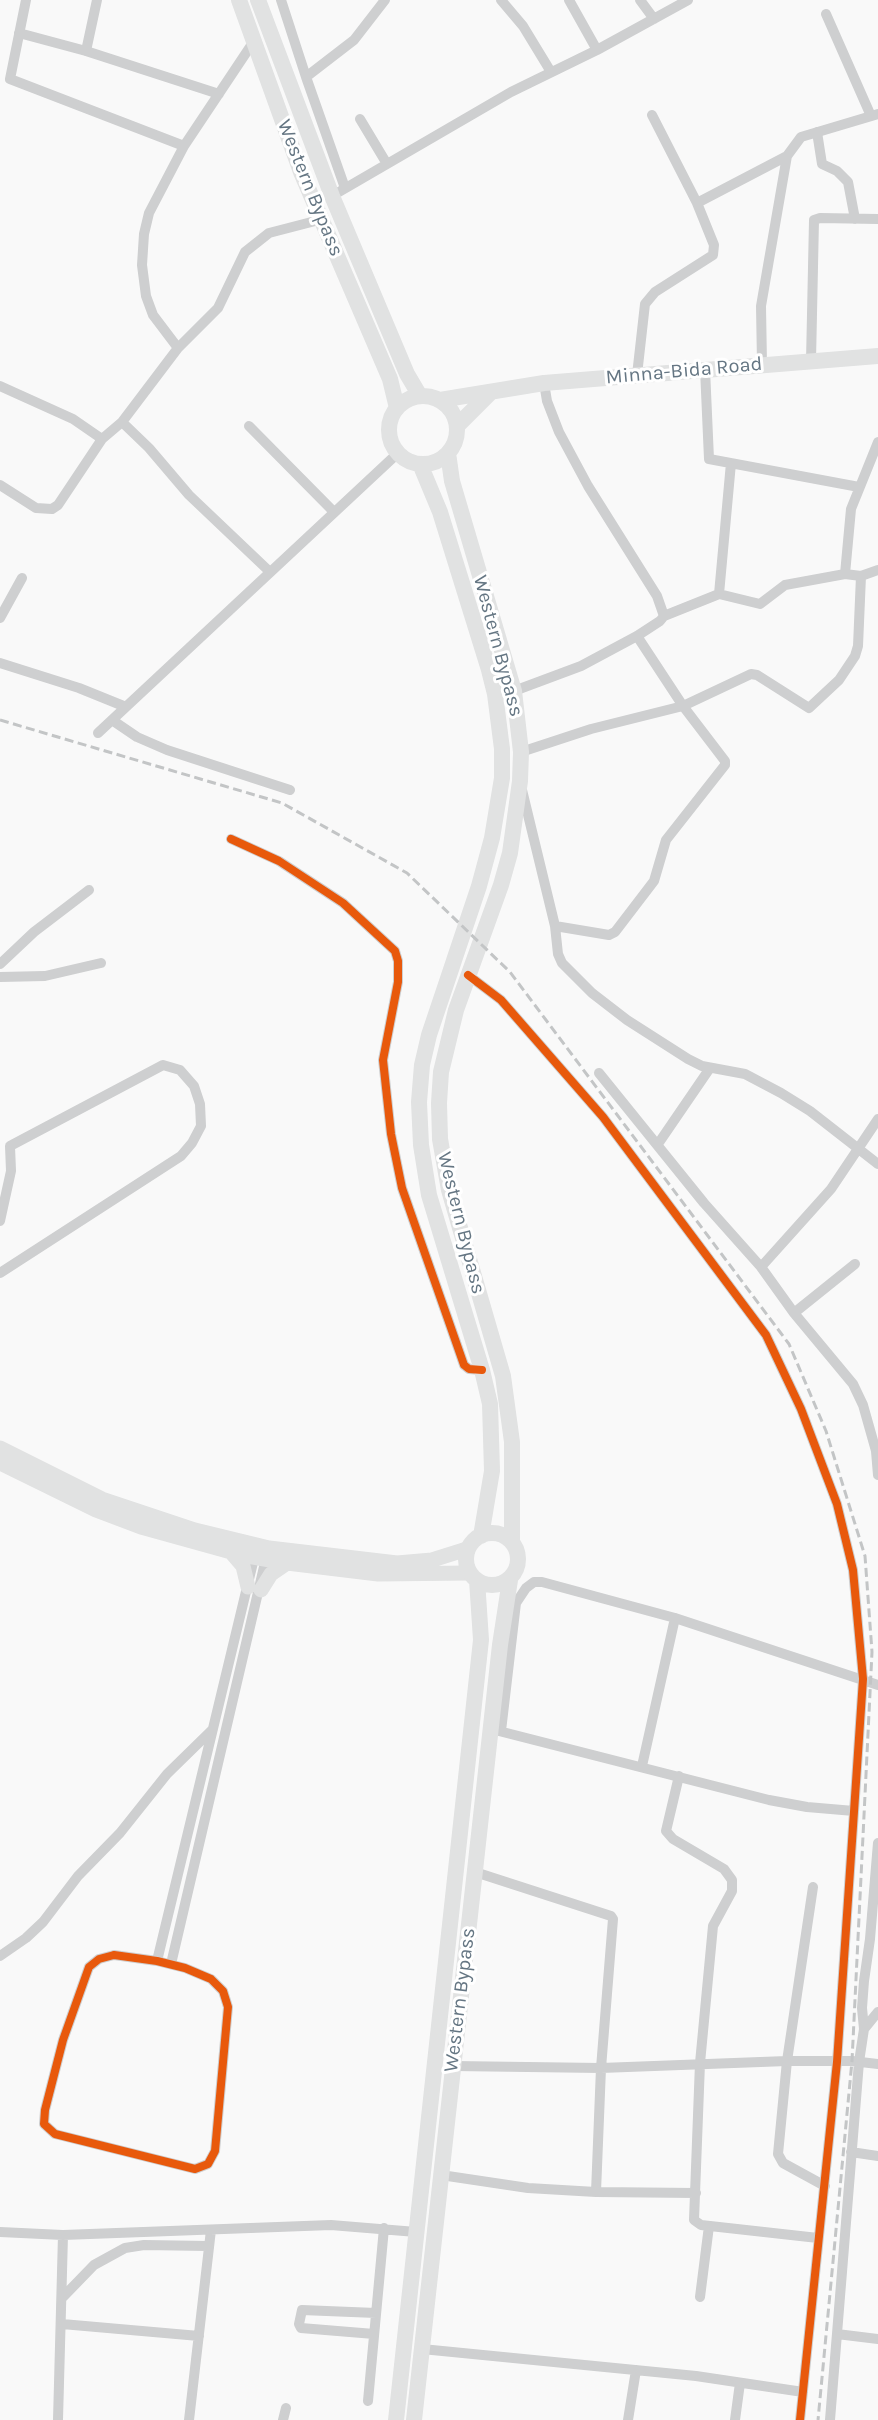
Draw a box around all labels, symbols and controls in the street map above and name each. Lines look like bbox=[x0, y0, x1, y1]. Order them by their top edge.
street label: Western Bypass bbox=[272, 116, 348, 260]
street label: Minna-Bida Road bbox=[605, 352, 763, 390]
street label: Western Bypass bbox=[468, 573, 528, 719]
street label: Western Bypass bbox=[432, 1150, 490, 1296]
street label: Western Bypass bbox=[439, 1926, 481, 2074]

